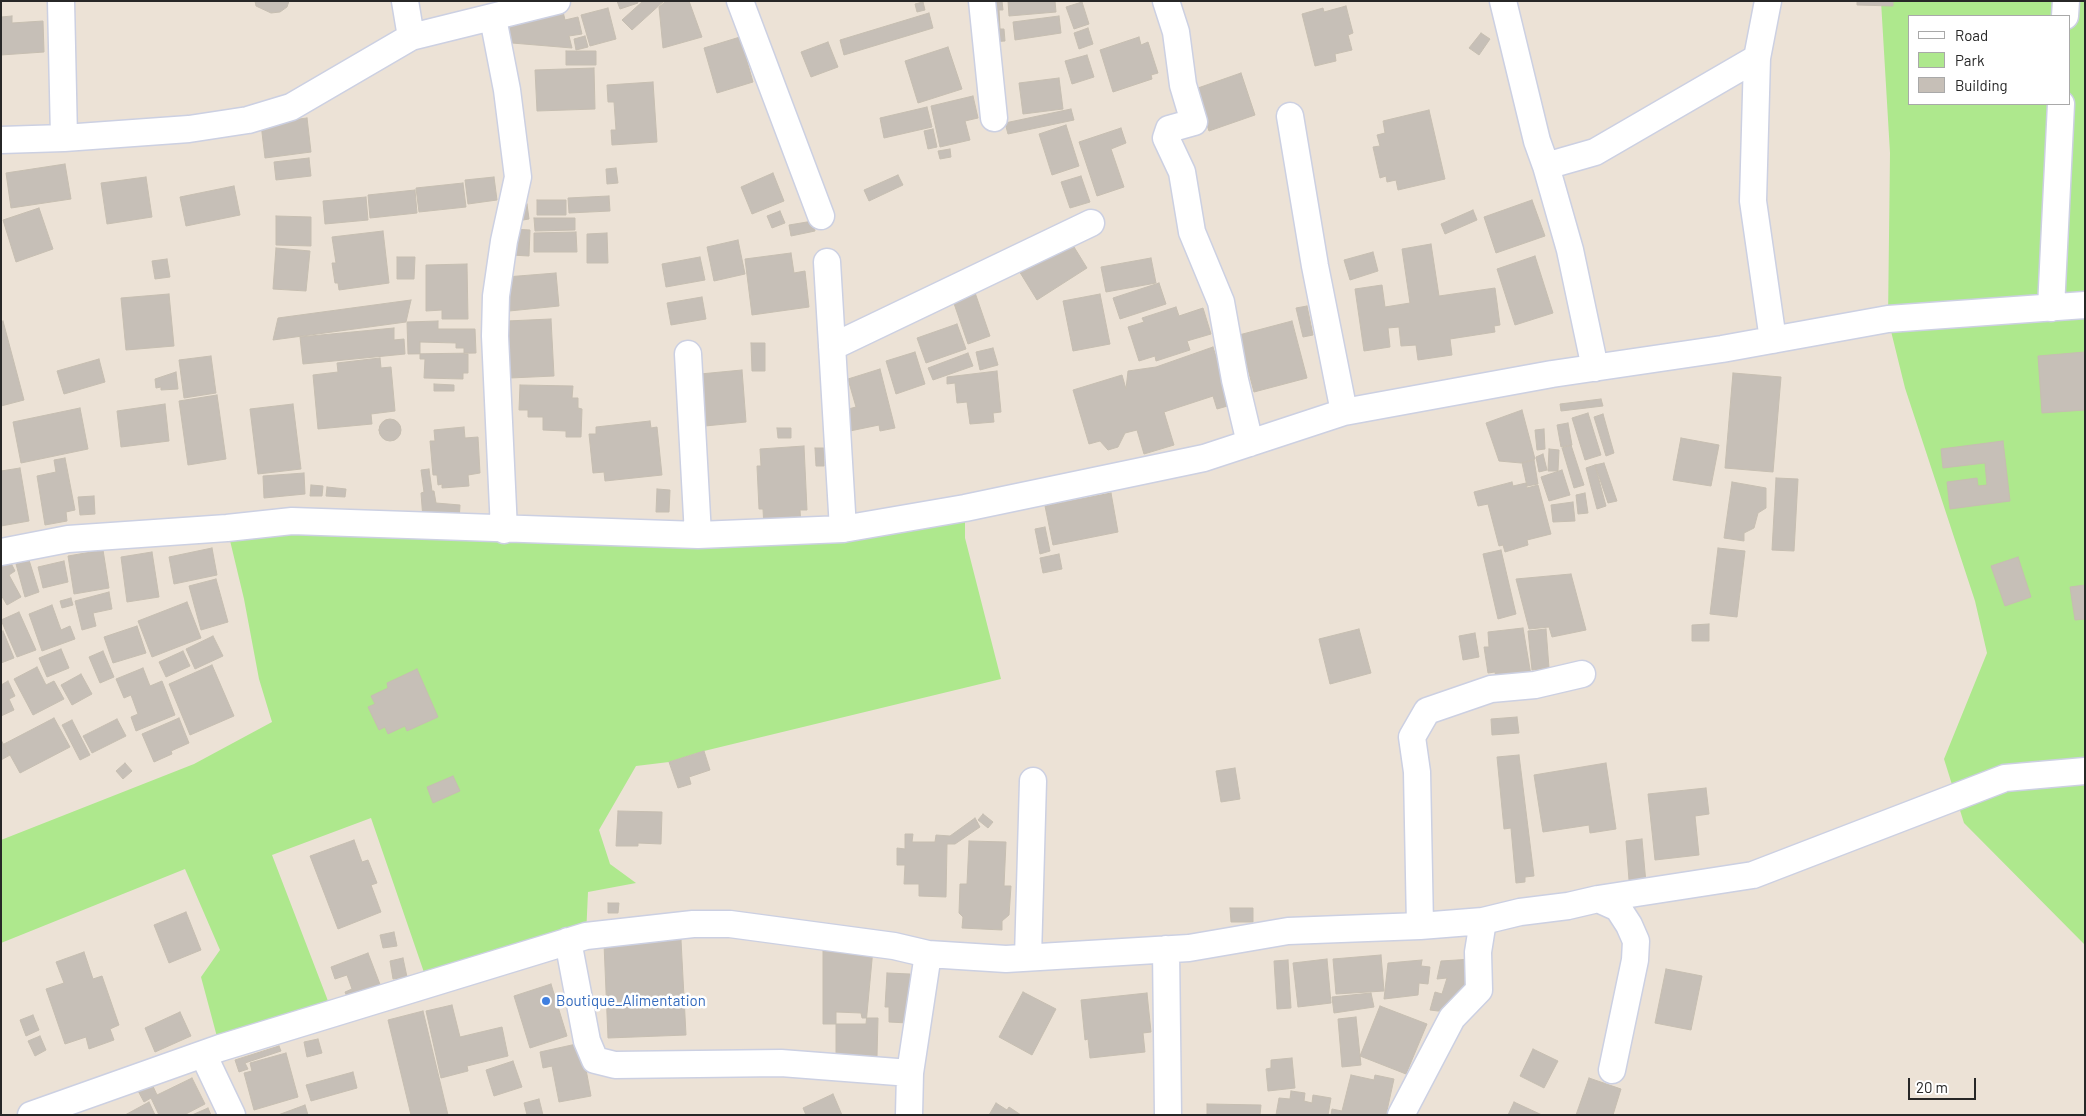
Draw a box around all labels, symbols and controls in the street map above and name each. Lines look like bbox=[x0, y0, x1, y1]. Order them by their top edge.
legend bbox=[1908, 15, 2071, 105]
text: Road bbox=[1955, 26, 1988, 44]
text: Park bbox=[1955, 51, 1984, 69]
text: Building bbox=[1955, 76, 2008, 94]
place label: Boutique_Alimentation bbox=[556, 992, 706, 1010]
marker: Boutique_Alimentation bbox=[540, 995, 552, 1007]
scale bar bbox=[1911, 1068, 1978, 1100]
text: 20 m bbox=[1916, 1078, 1948, 1096]

